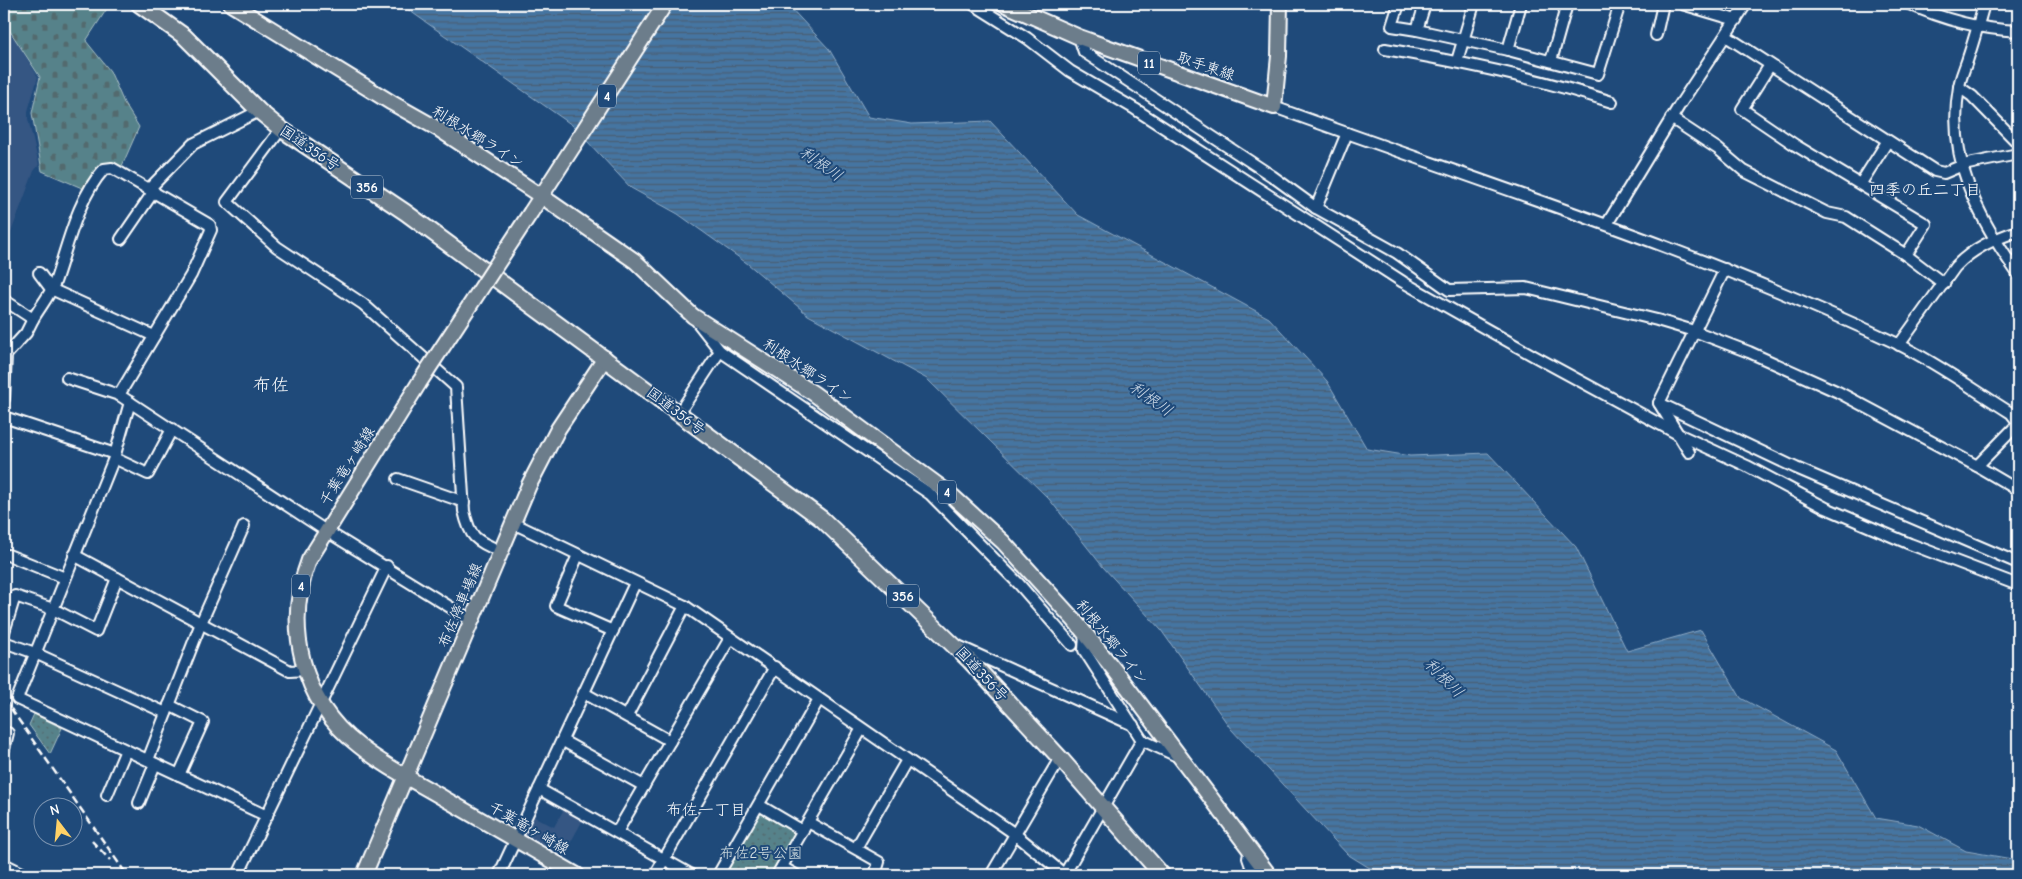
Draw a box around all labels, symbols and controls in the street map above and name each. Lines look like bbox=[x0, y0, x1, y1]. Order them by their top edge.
street label: 取手東線 bbox=[1175, 48, 1237, 84]
road number: 11 bbox=[1138, 52, 1160, 74]
road number: 4 bbox=[598, 84, 616, 108]
street label: 利根水郷ライン bbox=[429, 102, 527, 172]
street label: 国道356号 bbox=[276, 121, 344, 175]
water label: 利根川 bbox=[796, 143, 846, 185]
road number: 356 bbox=[351, 176, 383, 198]
district label: 四季の丘二丁目 bbox=[1869, 181, 1981, 199]
street label: 利根水郷ライン bbox=[760, 334, 856, 408]
district label: 布佐 bbox=[253, 375, 289, 396]
water label: 利根川 bbox=[1126, 378, 1176, 420]
street label: 国道356号 bbox=[643, 383, 709, 439]
street label: 千葉竜ヶ崎線 bbox=[316, 423, 378, 509]
road number: 4 bbox=[938, 481, 956, 504]
street label: 布佐停車場線 bbox=[434, 560, 486, 650]
road number: 4 bbox=[292, 574, 310, 598]
road number: 356 bbox=[887, 584, 919, 608]
street label: 利根水郷ライン bbox=[1072, 596, 1152, 688]
street label: 国道356号 bbox=[952, 643, 1012, 705]
water label: 利根川 bbox=[1421, 655, 1467, 701]
north arrow bbox=[32, 796, 82, 846]
street label: 千葉竜ヶ崎線 bbox=[486, 798, 572, 858]
text: N bbox=[48, 801, 61, 819]
district label: 布佐一丁目 bbox=[666, 801, 746, 819]
park label: 布佐2号公園 bbox=[720, 844, 802, 862]

